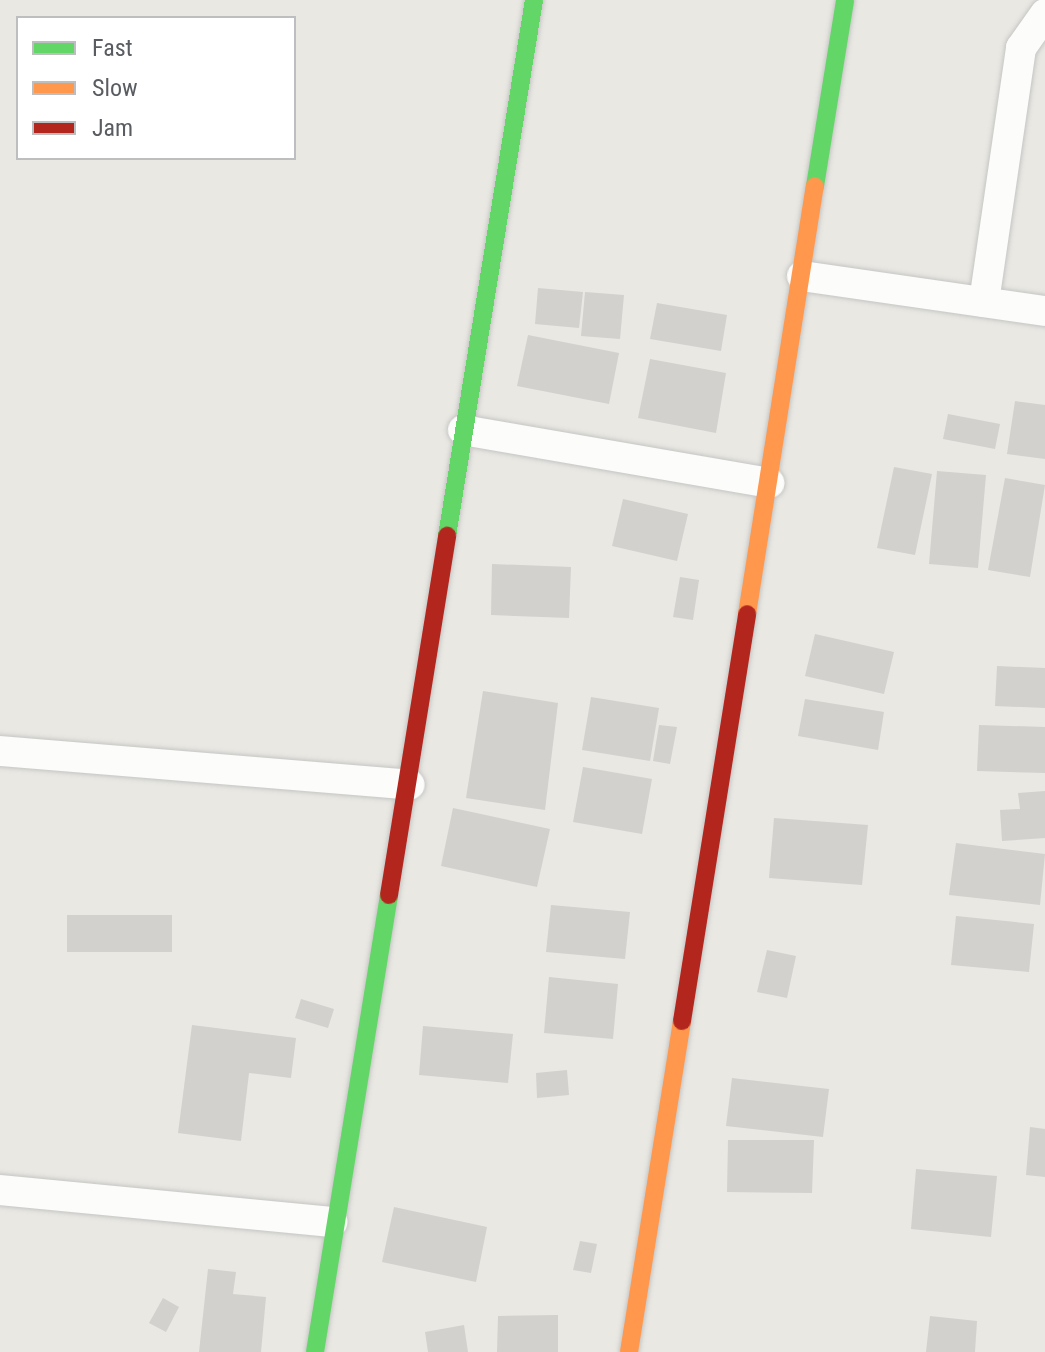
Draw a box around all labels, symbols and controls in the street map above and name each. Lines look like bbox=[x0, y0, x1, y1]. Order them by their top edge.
legend bbox=[16, 16, 296, 160]
text: Fast bbox=[92, 34, 133, 62]
text: Slow bbox=[92, 74, 138, 102]
text: Jam bbox=[92, 114, 133, 142]

